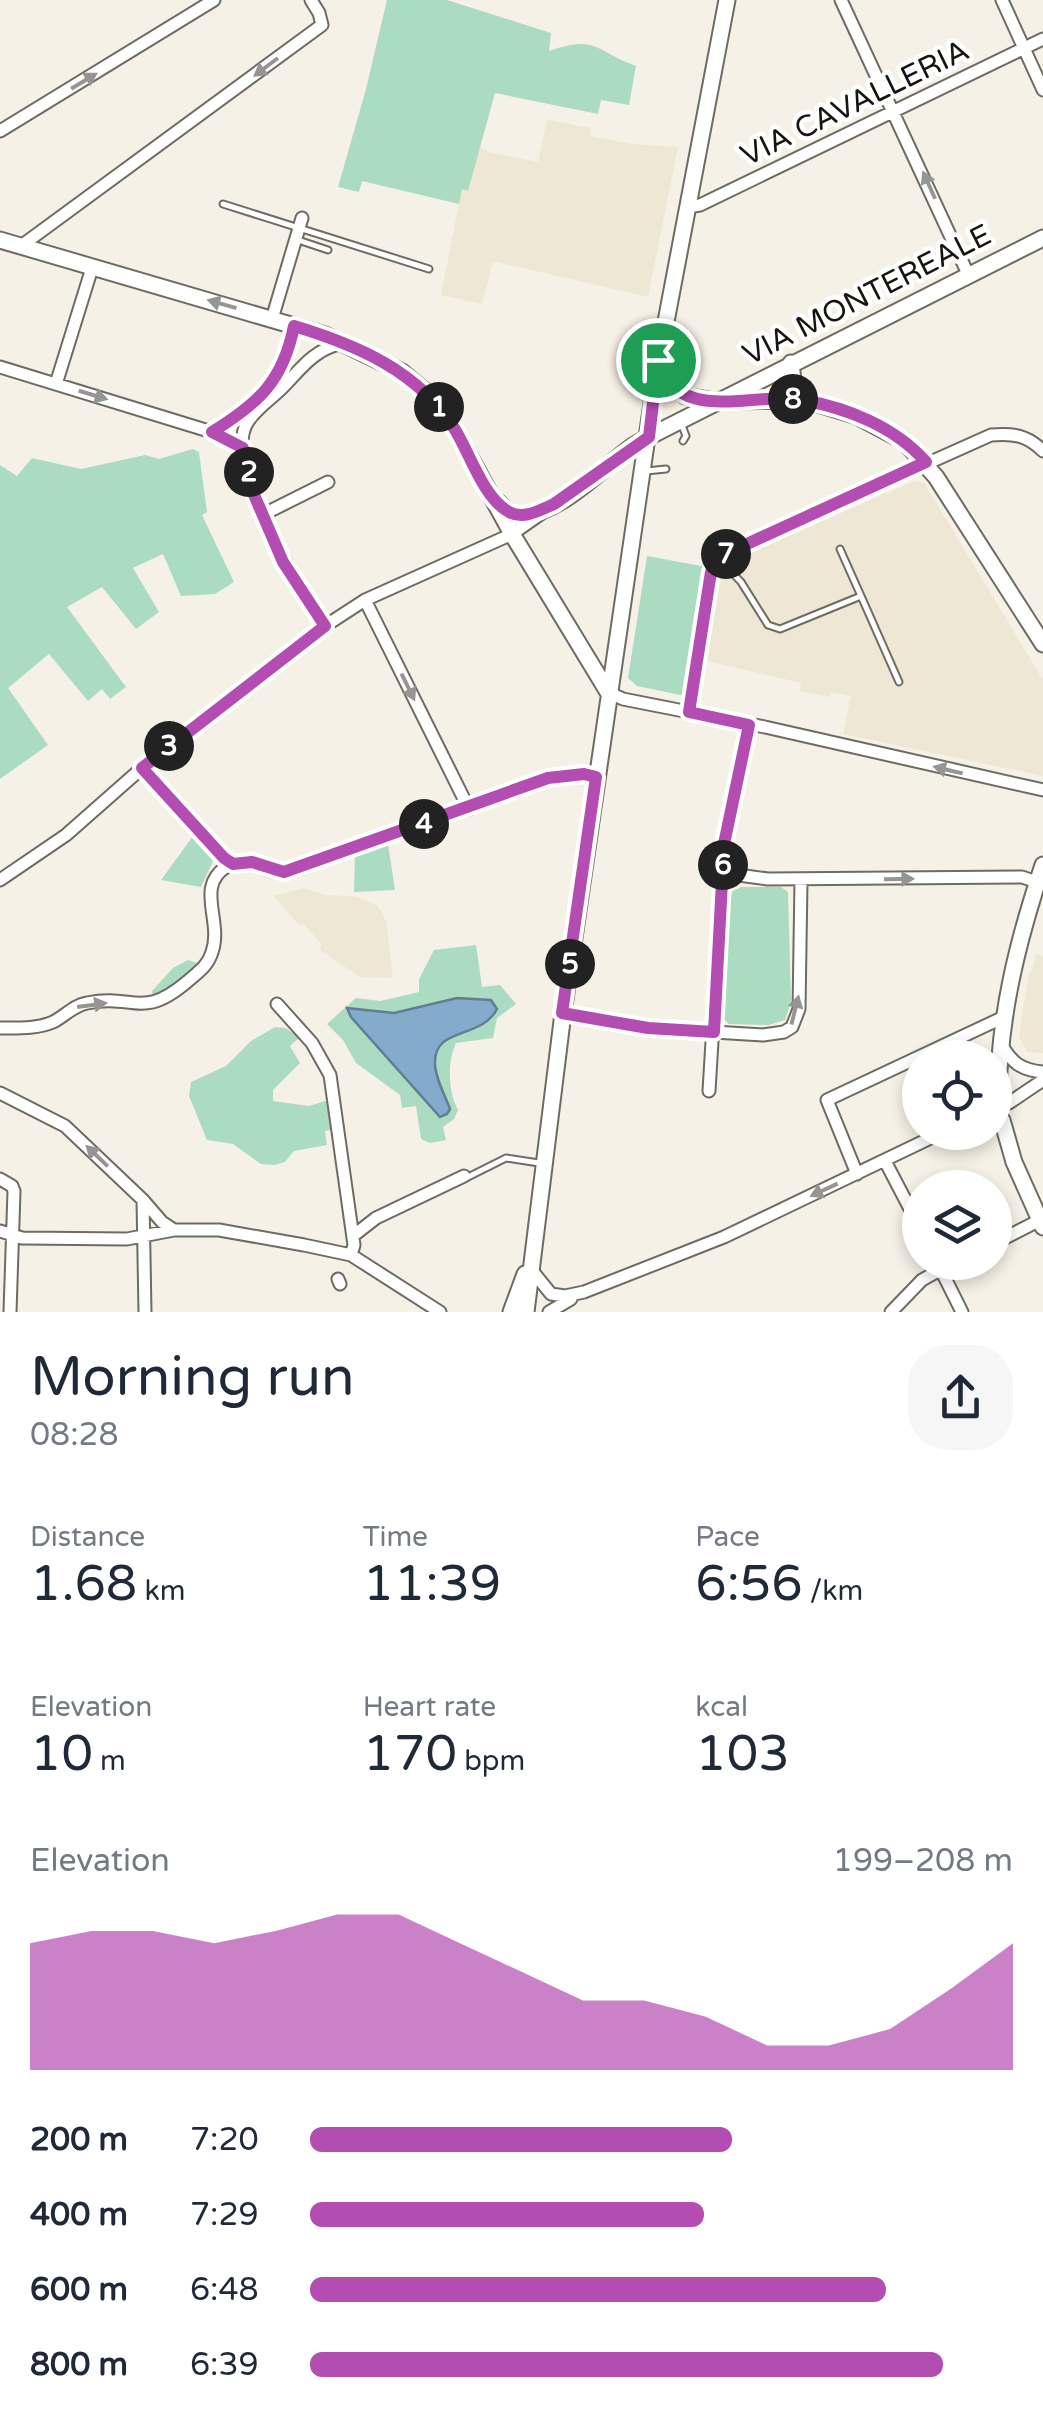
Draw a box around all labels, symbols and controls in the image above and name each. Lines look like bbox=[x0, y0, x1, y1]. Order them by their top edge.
street label: VIA CAVALLERIA bbox=[735, 32, 975, 174]
one-way arrow bbox=[253, 56, 279, 76]
one-way arrow bbox=[70, 73, 98, 91]
one-way arrow bbox=[920, 170, 937, 199]
street label: VIA MONTEREALE bbox=[737, 216, 997, 374]
one-way arrow bbox=[206, 296, 237, 312]
pin bbox=[616, 318, 701, 403]
icon: arrive bbox=[631, 333, 686, 388]
pin: 8 bbox=[768, 374, 818, 424]
pin: 1 bbox=[414, 382, 464, 432]
text: 8 bbox=[784, 382, 802, 416]
one-way arrow bbox=[79, 388, 109, 403]
text: 1 bbox=[430, 390, 448, 424]
pin: 2 bbox=[224, 447, 274, 497]
text: 2 bbox=[240, 455, 258, 489]
pin: 7 bbox=[701, 529, 751, 579]
text: 7 bbox=[717, 537, 735, 571]
one-way arrow bbox=[399, 673, 416, 702]
pin: 3 bbox=[144, 721, 194, 771]
text: 3 bbox=[160, 729, 178, 763]
one-way arrow bbox=[932, 762, 963, 777]
pin: 4 bbox=[399, 799, 449, 849]
text: 4 bbox=[415, 807, 433, 841]
pin: 6 bbox=[698, 840, 748, 890]
text: 6 bbox=[714, 848, 732, 882]
one-way arrow bbox=[883, 871, 915, 887]
pin: 5 bbox=[545, 939, 595, 989]
text: 5 bbox=[561, 947, 579, 981]
one-way arrow bbox=[788, 995, 804, 1026]
one-way arrow bbox=[77, 997, 108, 1013]
map controls bbox=[902, 1040, 1012, 1280]
button: locate bbox=[902, 1040, 1012, 1150]
one-way arrow bbox=[85, 1145, 109, 1168]
button: layers bbox=[902, 1170, 1012, 1280]
one-way arrow bbox=[809, 1181, 838, 1198]
text: Morning run bbox=[30, 1345, 355, 1411]
button: share bbox=[908, 1345, 1013, 1450]
text: 08:28 bbox=[30, 1416, 119, 1454]
text: Distance bbox=[30, 1520, 145, 1554]
text: Time bbox=[363, 1520, 428, 1554]
text: Pace bbox=[695, 1520, 760, 1554]
text: 1.68 bbox=[30, 1554, 137, 1614]
text: 11:39 bbox=[363, 1554, 501, 1614]
text: 6:56 bbox=[695, 1554, 803, 1614]
text: km bbox=[137, 1574, 185, 1608]
text: /km bbox=[803, 1574, 863, 1608]
text: Elevation bbox=[30, 1690, 152, 1724]
text: Heart rate bbox=[363, 1690, 496, 1724]
text: kcal bbox=[695, 1690, 748, 1724]
text: 10 bbox=[30, 1724, 93, 1784]
text: 170 bbox=[363, 1724, 457, 1784]
text: 103 bbox=[695, 1724, 790, 1784]
text: m bbox=[93, 1744, 126, 1778]
text: bpm bbox=[457, 1744, 525, 1778]
text: Elevation bbox=[30, 1842, 170, 1880]
text: 199–208 m bbox=[833, 1842, 1013, 1880]
text: 200 m bbox=[30, 2121, 128, 2159]
text: 7:20 bbox=[190, 2121, 259, 2159]
text: 400 m bbox=[30, 2196, 128, 2234]
text: 7:29 bbox=[190, 2196, 259, 2234]
text: 600 m bbox=[30, 2271, 128, 2309]
text: 6:48 bbox=[190, 2271, 259, 2309]
text: 800 m bbox=[30, 2346, 128, 2384]
text: 6:39 bbox=[190, 2346, 259, 2384]

